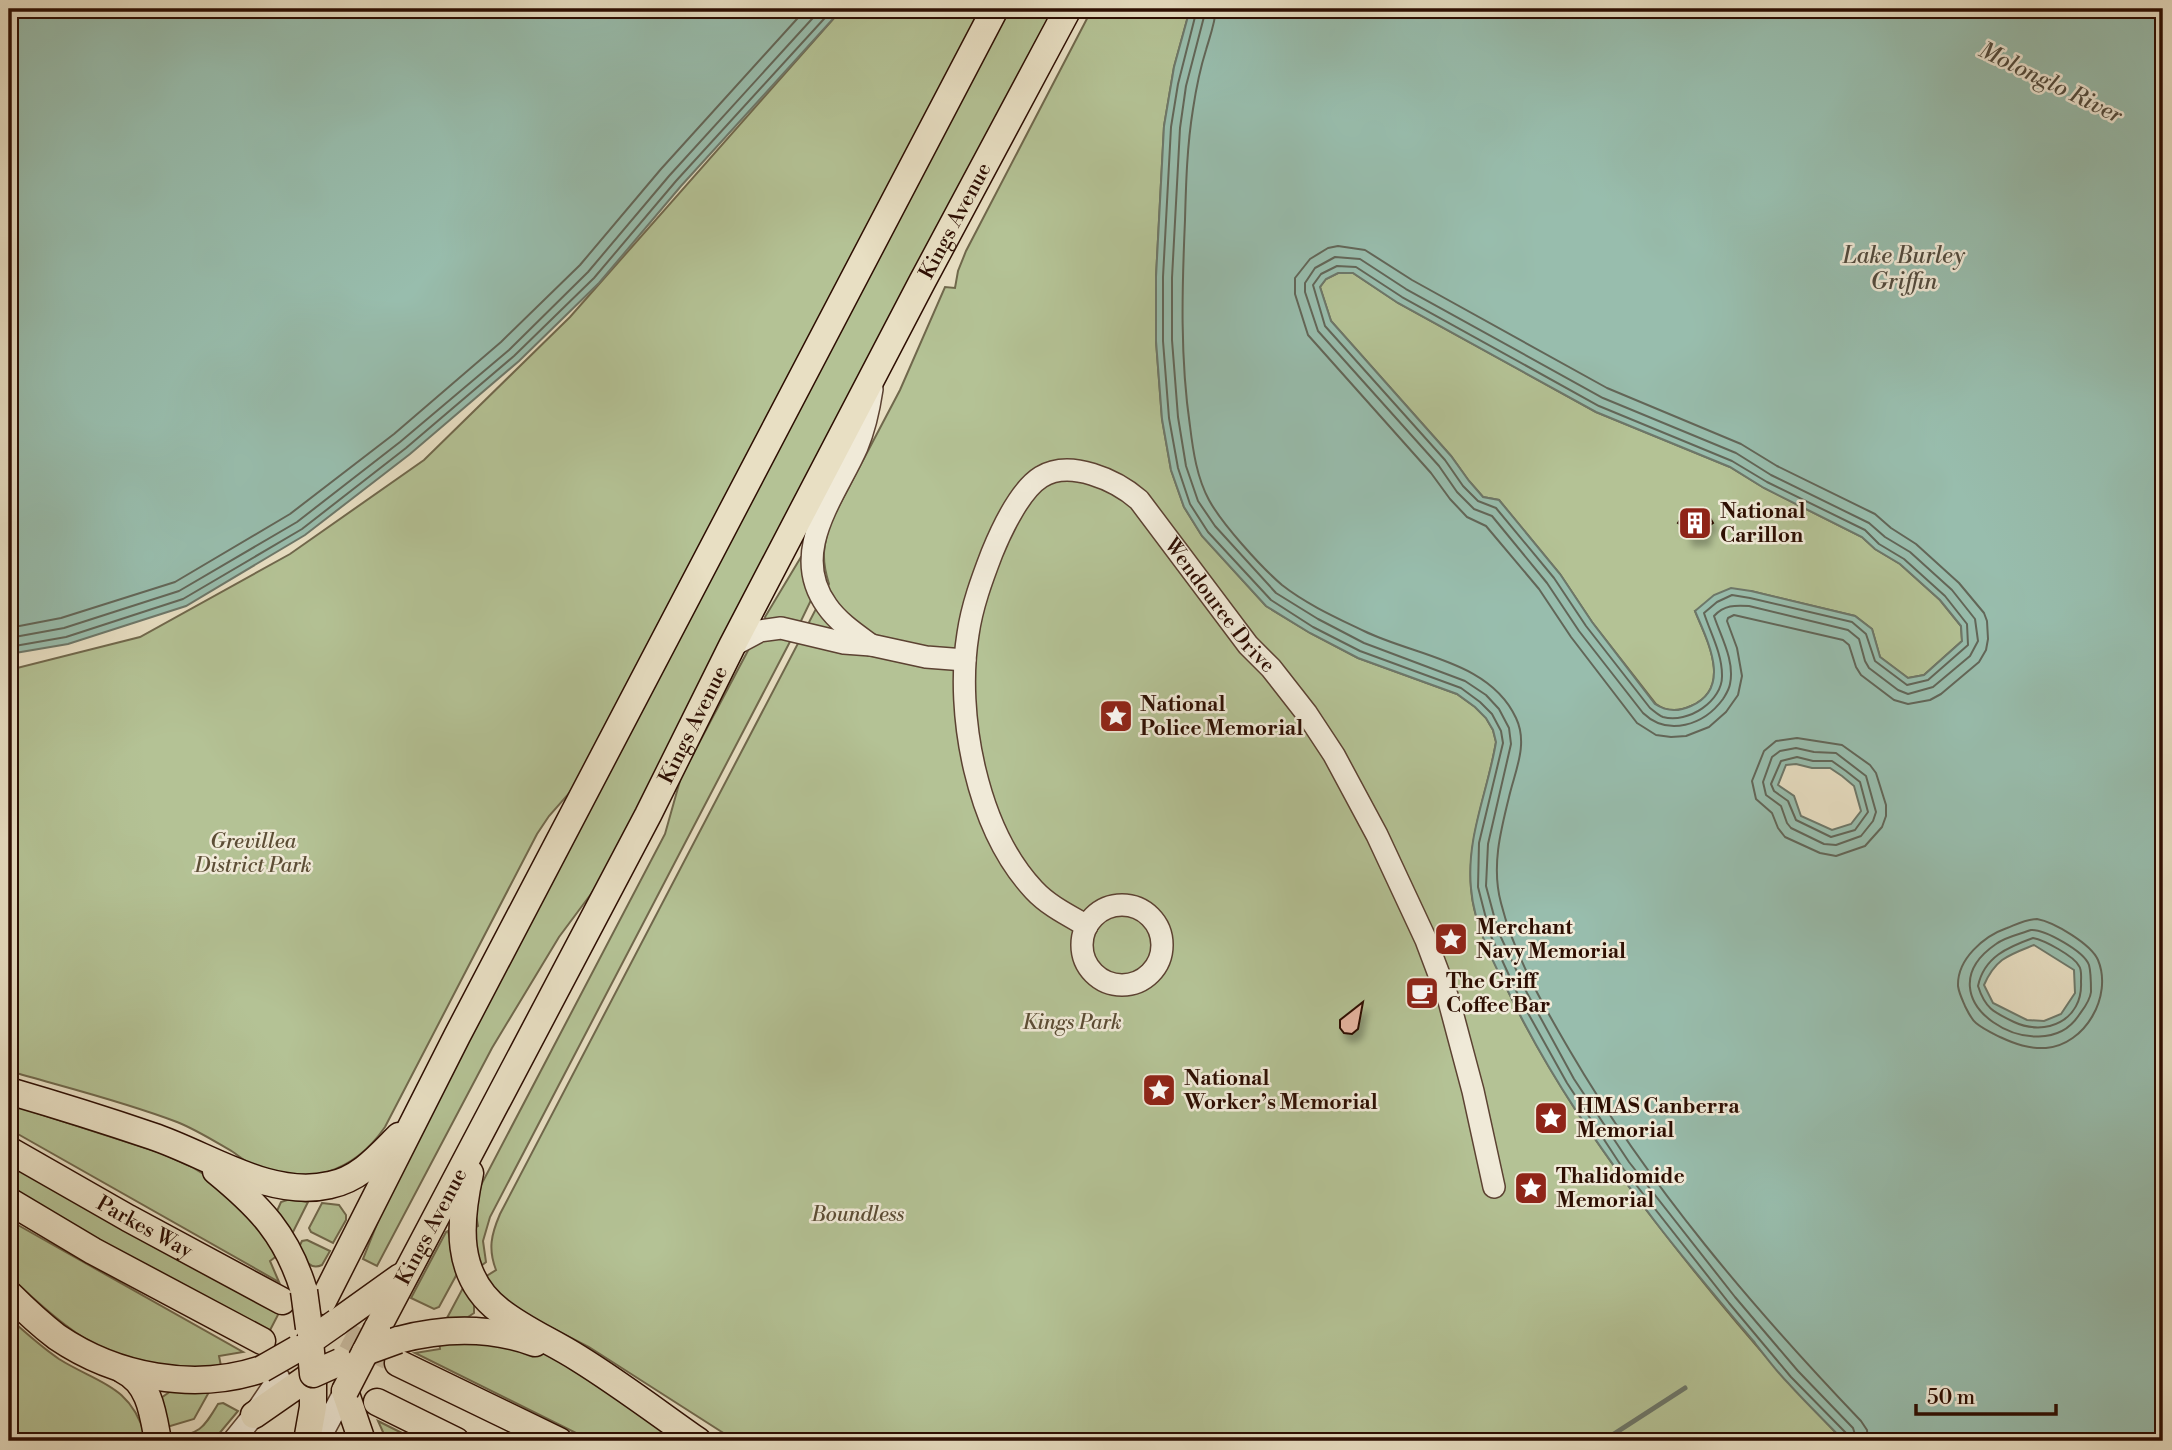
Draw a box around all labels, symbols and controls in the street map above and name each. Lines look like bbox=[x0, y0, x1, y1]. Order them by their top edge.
water label: Molonglo River bbox=[1974, 36, 2128, 130]
street label: Kings Avenue bbox=[914, 158, 997, 284]
water label: Lake Burley Griffin bbox=[1842, 242, 1966, 296]
place label: National Carillon bbox=[1720, 499, 1805, 549]
building icon: National Carillon bbox=[1676, 504, 1714, 542]
street label: Wendouree Drive bbox=[1158, 532, 1280, 679]
street label: Kings Avenue bbox=[654, 662, 734, 788]
place label: National Police Memorial bbox=[1140, 692, 1303, 742]
place icon: National Police Memorial bbox=[1097, 697, 1135, 735]
park label: Grevillea District Park bbox=[193, 829, 312, 879]
place label: Merchant Navy Memorial bbox=[1476, 915, 1626, 965]
place icon: Merchant Navy Memorial bbox=[1432, 920, 1470, 958]
place label: The Griff Coffee Bar bbox=[1446, 969, 1550, 1019]
cafe icon: The Griff Coffee Bar bbox=[1403, 974, 1441, 1012]
park label: Kings Park bbox=[1022, 1010, 1122, 1036]
place label: National Worker’s Memorial bbox=[1183, 1066, 1378, 1116]
place icon: National Worker’s Memorial bbox=[1140, 1071, 1178, 1109]
place label: HMAS Canberra Memorial bbox=[1576, 1094, 1740, 1144]
place icon: HMAS Canberra Memorial bbox=[1532, 1099, 1570, 1137]
street label: Kings Avenue bbox=[391, 1164, 473, 1290]
place label: Thalidomide Memorial bbox=[1556, 1164, 1685, 1214]
place icon: Thalidomide Memorial bbox=[1512, 1169, 1550, 1207]
street label: Parkes Way bbox=[91, 1191, 198, 1265]
park label: Boundless bbox=[810, 1202, 905, 1228]
scale bar bbox=[1916, 1373, 2056, 1417]
text: 50 m bbox=[1927, 1385, 1975, 1411]

